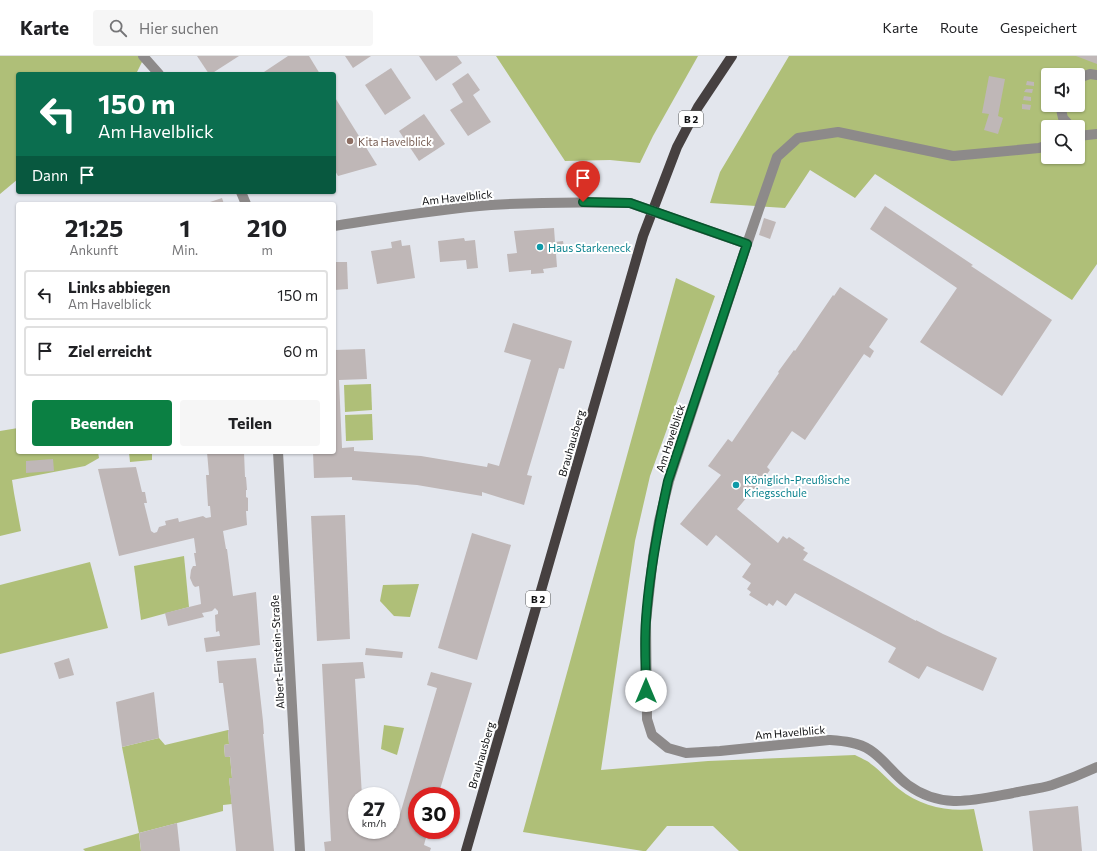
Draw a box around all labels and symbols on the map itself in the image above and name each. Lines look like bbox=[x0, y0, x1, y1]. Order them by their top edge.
road number: B 2 bbox=[679, 111, 703, 127]
place label: Kita Havelblick bbox=[358, 135, 432, 148]
marker: Kita Havelblick bbox=[345, 136, 355, 146]
pin bbox=[566, 161, 600, 202]
street label: Am Havelblick bbox=[421, 187, 493, 207]
place label: Haus Starkeneck bbox=[548, 241, 631, 254]
marker: Haus Starkeneck bbox=[535, 242, 545, 252]
street label: Am Havelblick bbox=[653, 402, 687, 474]
street label: Brauhausberg bbox=[555, 408, 587, 478]
place label: Königlich-Preußische Kriegsschule bbox=[744, 473, 850, 499]
marker: Königlich-Preußische Kriegsschule bbox=[731, 480, 741, 490]
road number: B 2 bbox=[526, 591, 550, 607]
street label: Albert-Einstein-Straße bbox=[268, 594, 286, 709]
position arrow bbox=[625, 670, 667, 712]
street label: Brauhausberg bbox=[465, 720, 497, 790]
street label: Am Havelblick bbox=[754, 722, 826, 742]
speed limit sign: 30 bbox=[408, 787, 460, 839]

